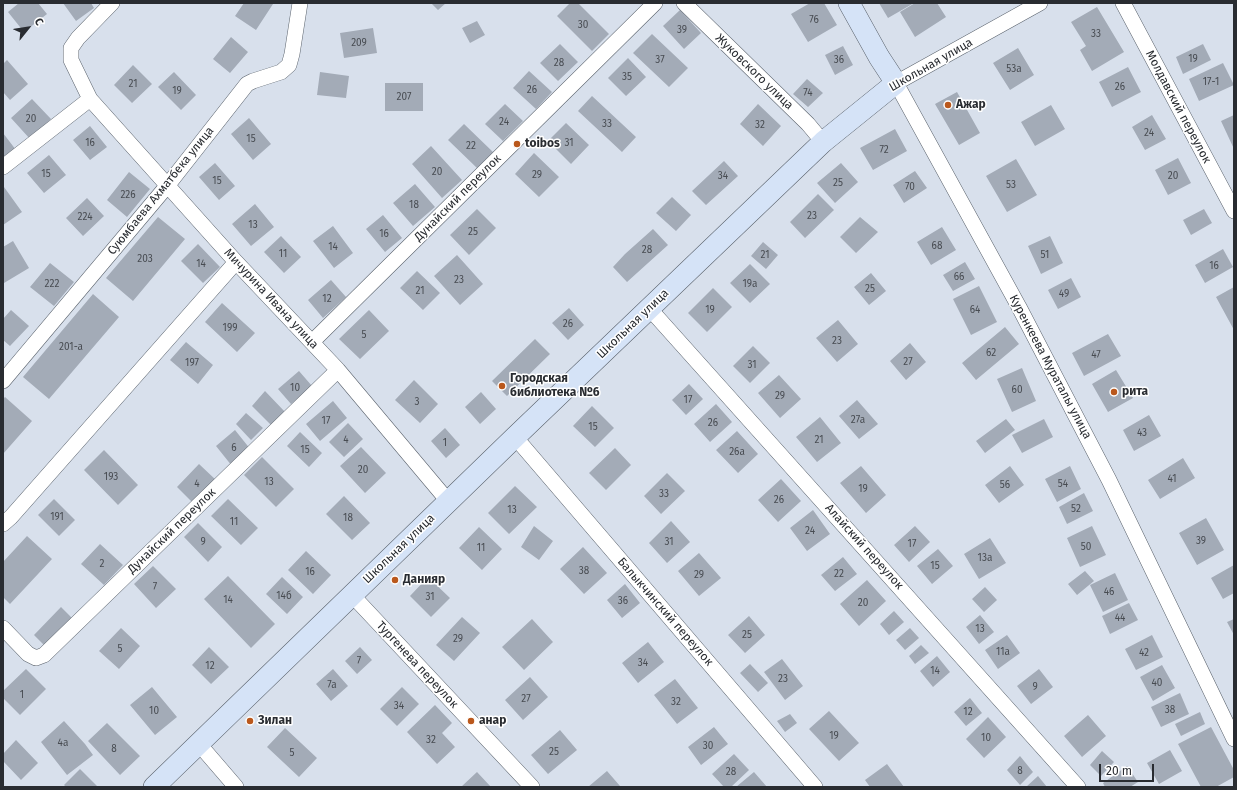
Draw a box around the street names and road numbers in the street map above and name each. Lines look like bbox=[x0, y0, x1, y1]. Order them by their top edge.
street label: Жуковского улица bbox=[712, 31, 796, 113]
street label: Школьная улица bbox=[887, 35, 975, 95]
street label: Молдавский переулок bbox=[1142, 48, 1214, 166]
street label: Суюмбаева Ахматбека улица bbox=[105, 124, 217, 258]
street label: Дунайский переулок bbox=[412, 152, 504, 244]
street label: Мичурина Ивана улица bbox=[221, 246, 321, 352]
street label: Школьная улица bbox=[594, 286, 672, 362]
street label: Куренкеева Мураталы улица bbox=[1006, 292, 1094, 442]
street label: Дунайский переулок bbox=[125, 485, 219, 577]
street label: Алайский переулок bbox=[822, 501, 906, 593]
street label: Школьная улица bbox=[360, 511, 438, 587]
street label: Балыкчинский переулок bbox=[614, 555, 716, 669]
street label: Тургенева переулок bbox=[373, 619, 461, 711]

